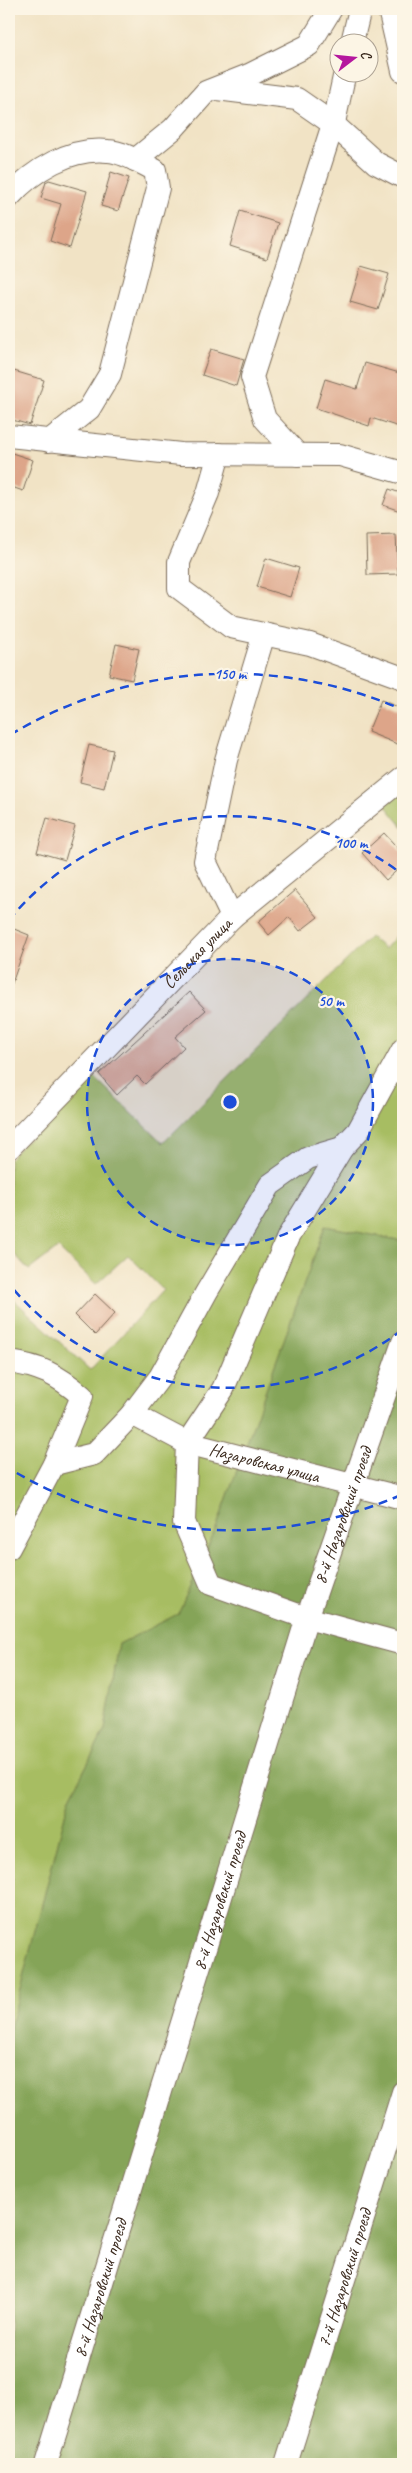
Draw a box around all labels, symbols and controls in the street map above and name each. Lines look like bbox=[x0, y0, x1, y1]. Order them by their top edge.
north arrow bbox=[330, 32, 380, 82]
text: С bbox=[357, 49, 376, 62]
text: 150 m bbox=[214, 665, 248, 684]
text: 100 m bbox=[335, 834, 369, 853]
street label: Сельская улица bbox=[158, 912, 238, 993]
text: 50 m bbox=[318, 992, 345, 1011]
centre of rings bbox=[221, 1093, 239, 1111]
street label: Назаровская улица bbox=[207, 1438, 324, 1488]
street label: 8-й Назаровский проезд bbox=[309, 1442, 377, 1587]
street label: 8-й Назаровский проезд bbox=[188, 1828, 252, 1973]
street label: 7-й Назаровский проезд bbox=[312, 2205, 377, 2350]
street label: 8-й Назаровский проезд bbox=[69, 2215, 132, 2360]

